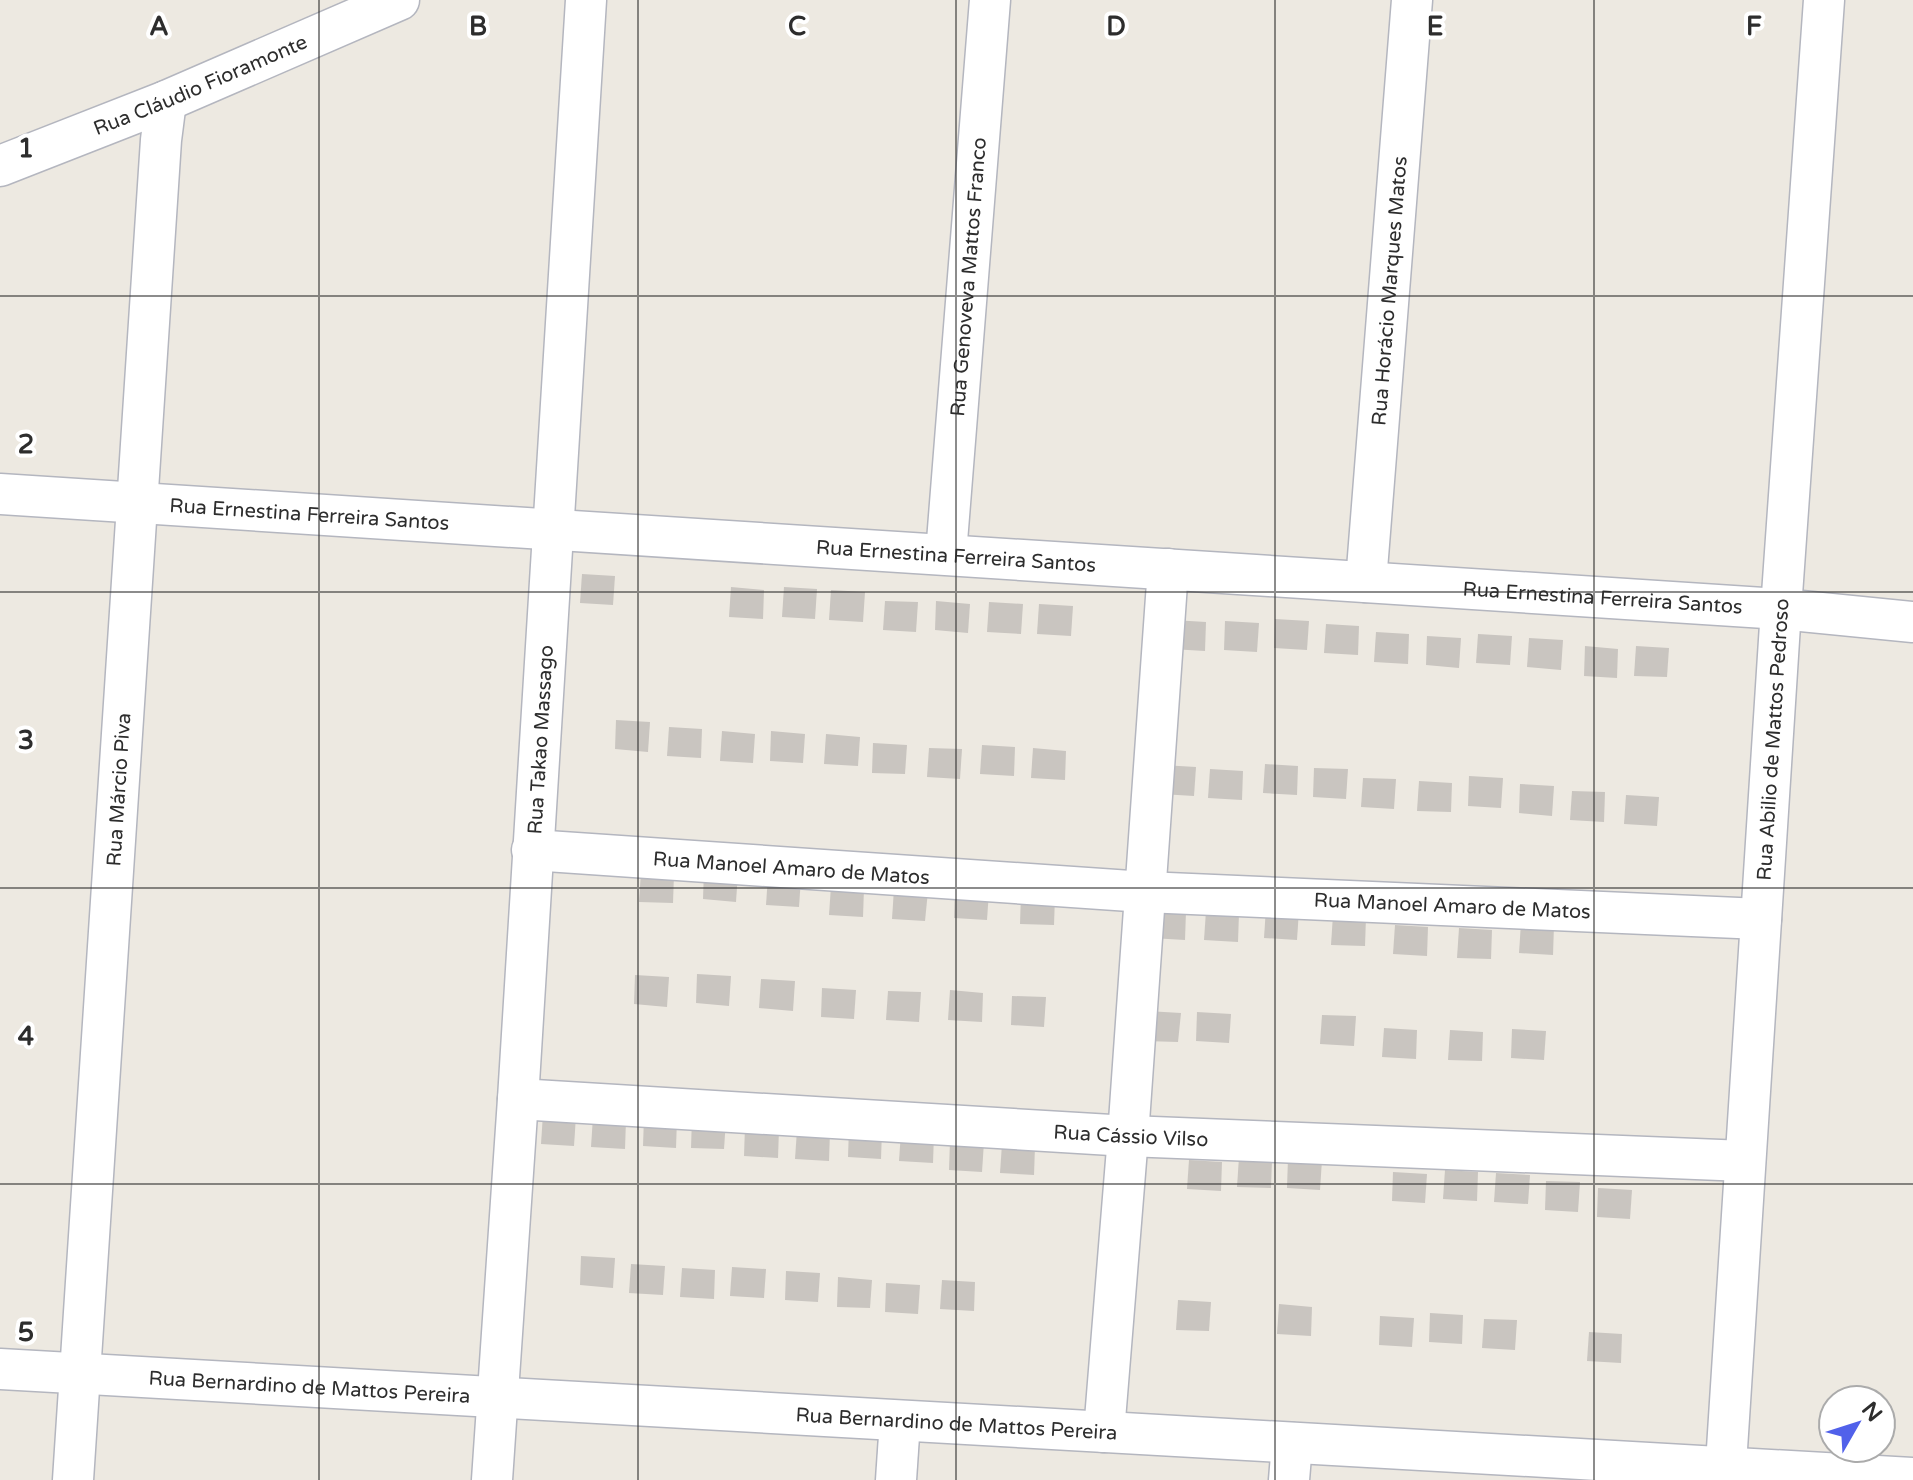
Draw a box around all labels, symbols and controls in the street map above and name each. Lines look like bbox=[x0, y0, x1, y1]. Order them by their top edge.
text: A bbox=[149, 11, 169, 42]
text: B bbox=[469, 11, 487, 42]
text: C bbox=[788, 11, 806, 42]
text: D bbox=[1106, 11, 1126, 42]
text: E bbox=[1427, 11, 1443, 42]
text: F bbox=[1746, 11, 1762, 42]
street label: Rua Cláudio Fioramonte bbox=[90, 30, 311, 141]
text: 1 bbox=[18, 133, 34, 164]
street label: Rua Genoveva Mattos Franco bbox=[946, 136, 992, 418]
street label: Rua Horácio Marques Matos bbox=[1367, 155, 1413, 427]
text: 2 bbox=[18, 429, 34, 460]
street label: Rua Ernestina Ferreira Santos bbox=[169, 494, 450, 536]
street label: Rua Ernestina Ferreira Santos bbox=[815, 536, 1097, 578]
street label: Rua Ernestina Ferreira Santos bbox=[1462, 577, 1743, 619]
street label: Rua Abilio de Mattos Pedroso bbox=[1753, 598, 1795, 881]
street label: Rua Takao Massago bbox=[523, 644, 559, 835]
street label: Rua Márcio Piva bbox=[102, 712, 136, 867]
text: 3 bbox=[18, 725, 34, 756]
street label: Rua Manoel Amaro de Matos bbox=[652, 847, 930, 890]
street label: Rua Manoel Amaro de Matos bbox=[1313, 888, 1591, 925]
text: 4 bbox=[18, 1021, 34, 1052]
street label: Rua Cássio Vilso bbox=[1053, 1121, 1209, 1152]
text: 5 bbox=[18, 1317, 34, 1348]
street label: Rua Bernardino de Mattos Pereira bbox=[148, 1366, 471, 1409]
north arrow bbox=[1817, 1384, 1897, 1464]
text: N bbox=[1856, 1397, 1887, 1427]
street label: Rua Bernardino de Mattos Pereira bbox=[795, 1403, 1118, 1446]

